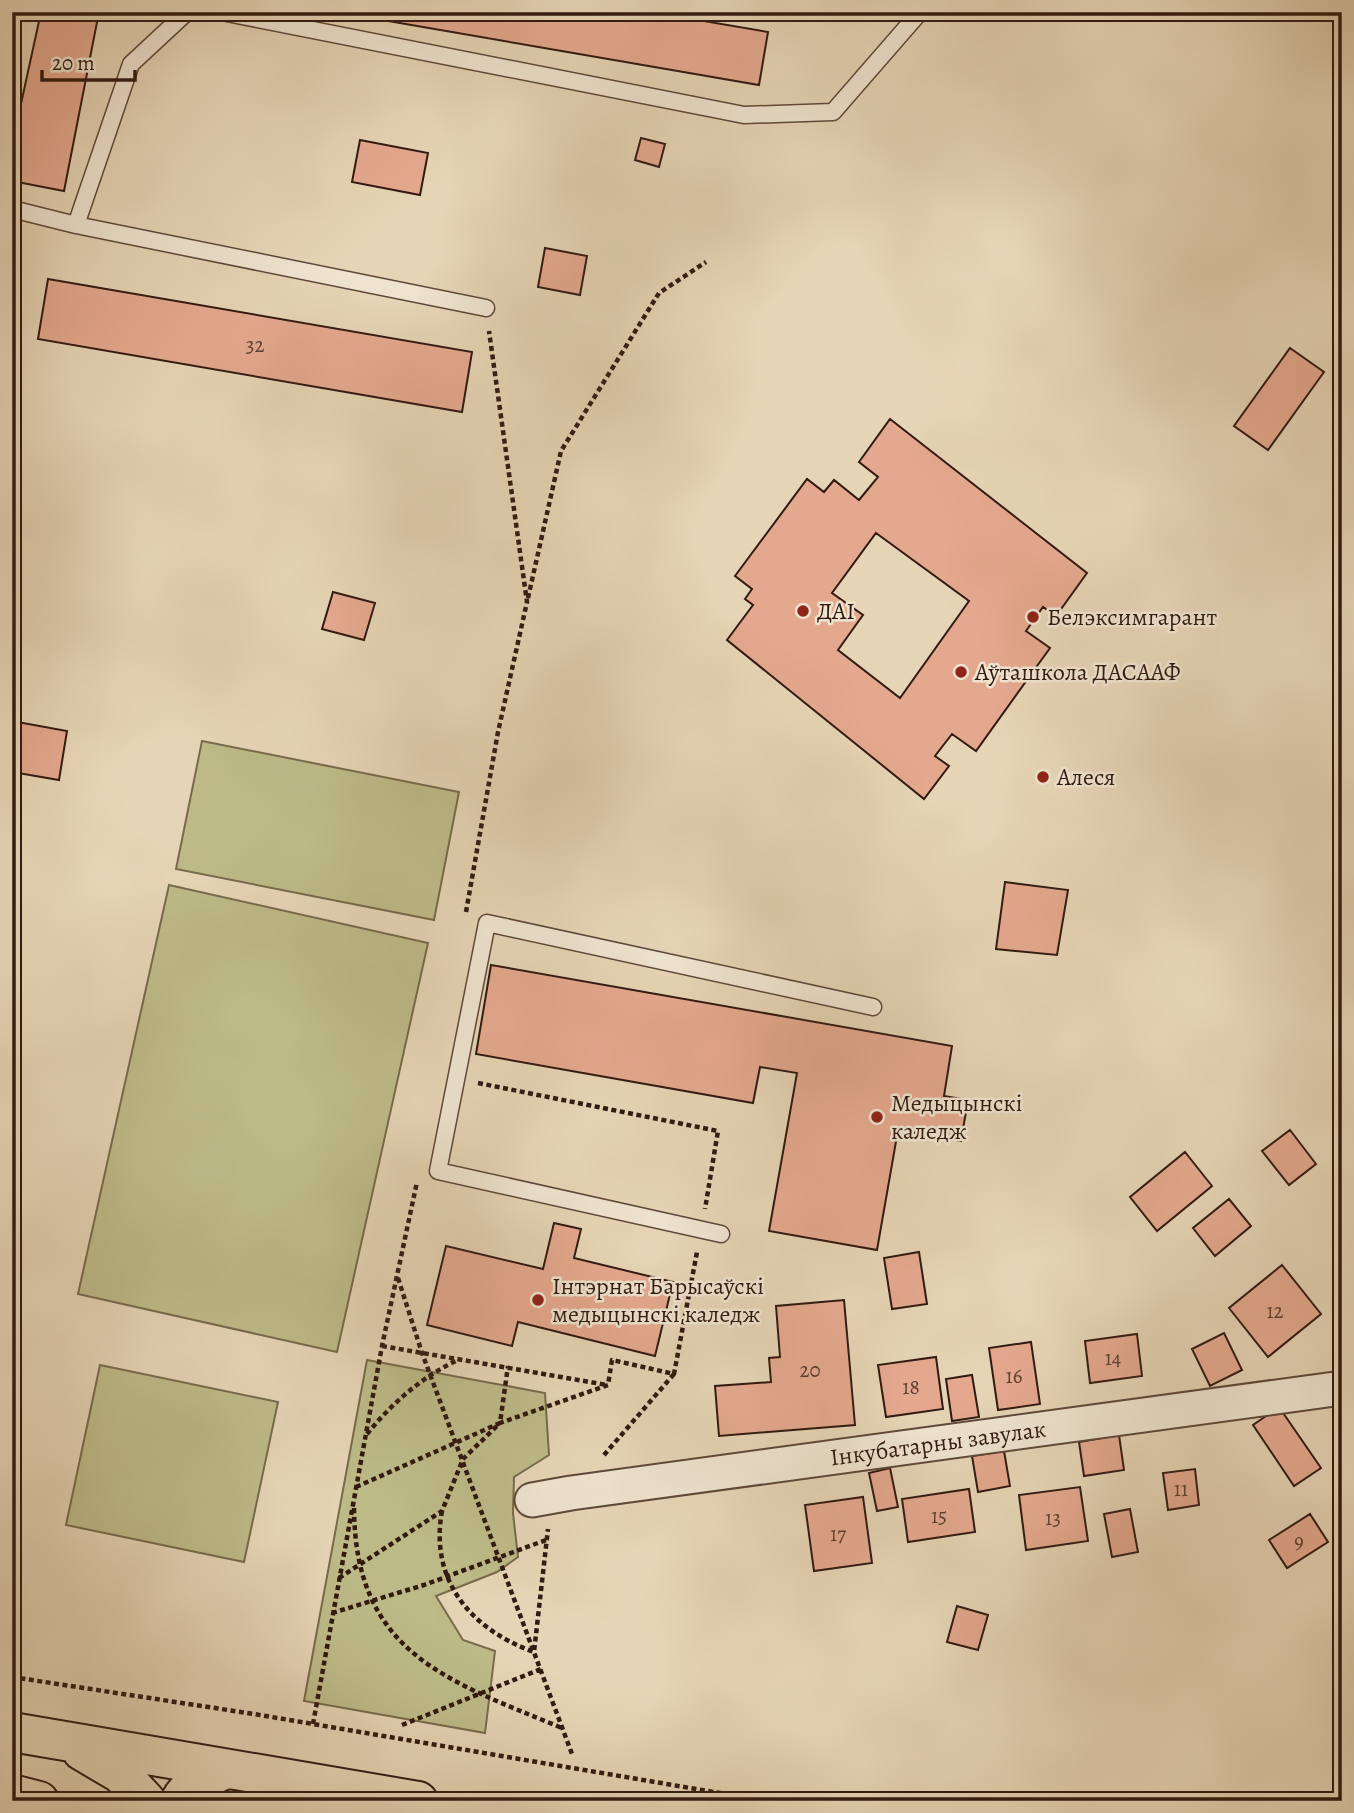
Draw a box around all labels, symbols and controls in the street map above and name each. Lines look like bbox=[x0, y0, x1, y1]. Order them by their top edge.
scale bar bbox=[42, 38, 135, 82]
text: 20 m bbox=[52, 49, 95, 77]
house number: 32 bbox=[246, 331, 264, 359]
place label: ДАІ bbox=[817, 595, 855, 627]
place label: Белэксимгарант bbox=[1047, 601, 1217, 633]
marker: ДАІ bbox=[795, 603, 811, 619]
marker: Белэксимгарант bbox=[1025, 609, 1041, 625]
place label: Аўташкола ДАСААФ bbox=[974, 656, 1181, 688]
marker: Аўташкола ДАСААФ bbox=[953, 664, 969, 680]
place label: Алеся bbox=[1056, 761, 1115, 793]
marker: Алеся bbox=[1035, 769, 1051, 785]
place label: Медыцынскі каледж bbox=[891, 1087, 1023, 1147]
marker: Медыцынскі каледж bbox=[869, 1109, 885, 1125]
place label: Інтэрнат Барысаўскі медыцынскі каледж bbox=[552, 1270, 764, 1330]
marker: Інтэрнат Барысаўскі медыцынскі каледж bbox=[530, 1292, 546, 1308]
house number: 12 bbox=[1266, 1297, 1284, 1325]
house number: 14 bbox=[1105, 1344, 1121, 1372]
house number: 20 bbox=[799, 1356, 821, 1384]
house number: 16 bbox=[1006, 1362, 1023, 1390]
house number: 18 bbox=[902, 1373, 920, 1401]
street label: Інкубатарны завулак bbox=[828, 1412, 1048, 1474]
house number: 11 bbox=[1174, 1475, 1188, 1503]
house number: 15 bbox=[931, 1502, 947, 1530]
house number: 13 bbox=[1045, 1504, 1061, 1532]
house number: 17 bbox=[830, 1520, 846, 1548]
house number: 9 bbox=[1294, 1527, 1304, 1555]

